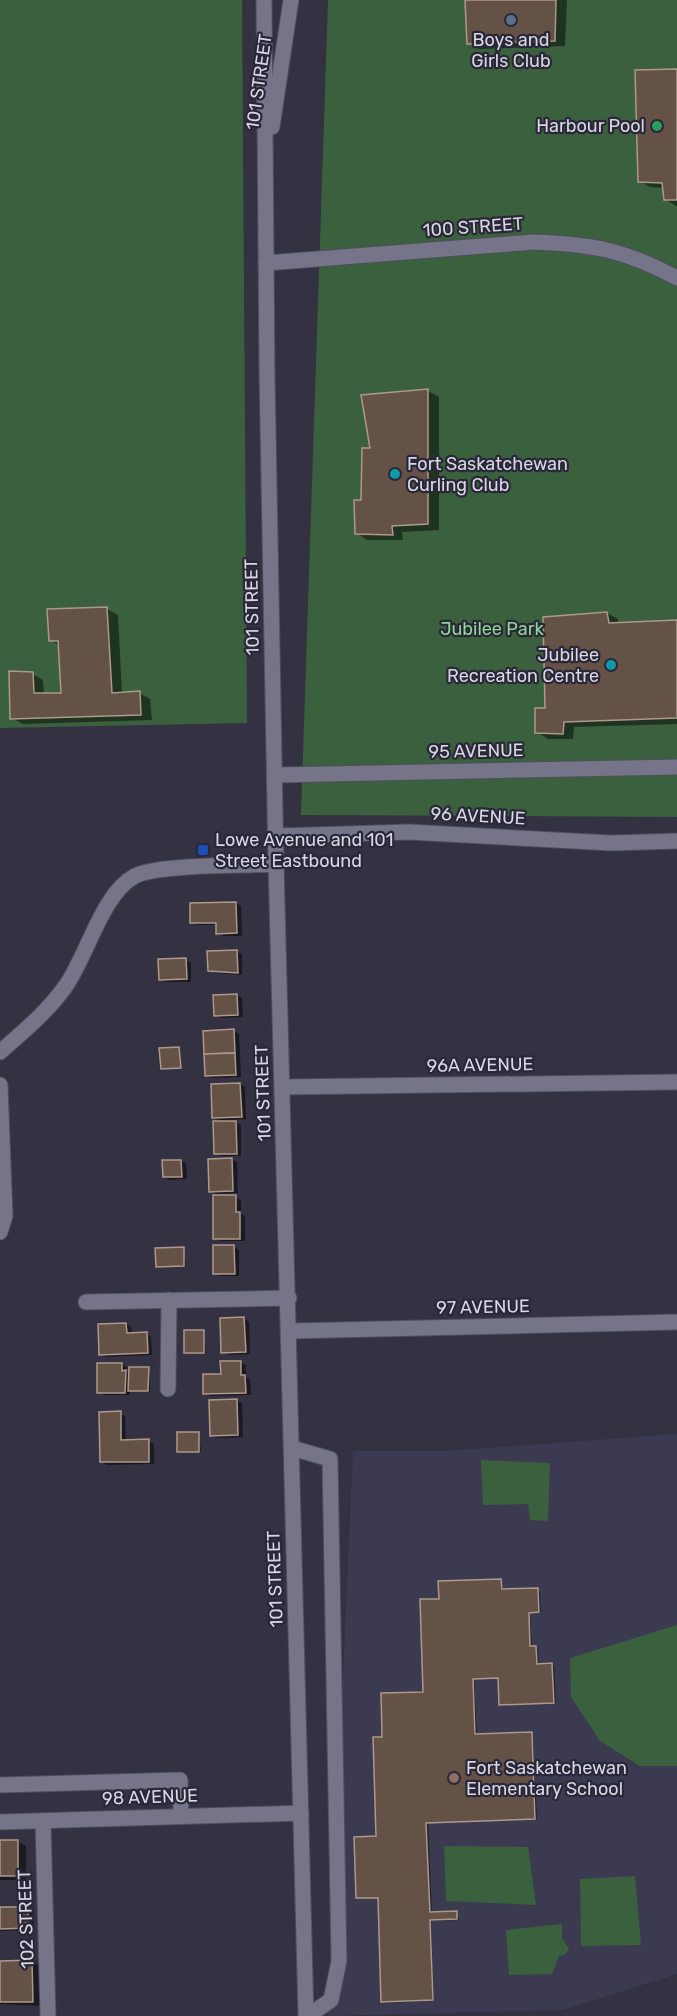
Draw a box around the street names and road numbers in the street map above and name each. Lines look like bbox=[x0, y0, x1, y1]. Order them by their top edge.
street label: 101 STREET bbox=[241, 33, 277, 131]
street label: 100 STREET bbox=[422, 213, 524, 241]
street label: 101 STREET bbox=[240, 558, 264, 656]
street label: 95 AVENUE bbox=[428, 739, 524, 763]
street label: 96 AVENUE bbox=[430, 803, 526, 829]
street label: 101 STREET bbox=[250, 1044, 276, 1142]
street label: 96A AVENUE bbox=[426, 1053, 534, 1077]
street label: 97 AVENUE bbox=[436, 1295, 530, 1319]
street label: 101 STREET bbox=[262, 1530, 288, 1628]
street label: 98 AVENUE bbox=[102, 1784, 198, 1810]
street label: 102 STREET bbox=[13, 1869, 39, 1969]

